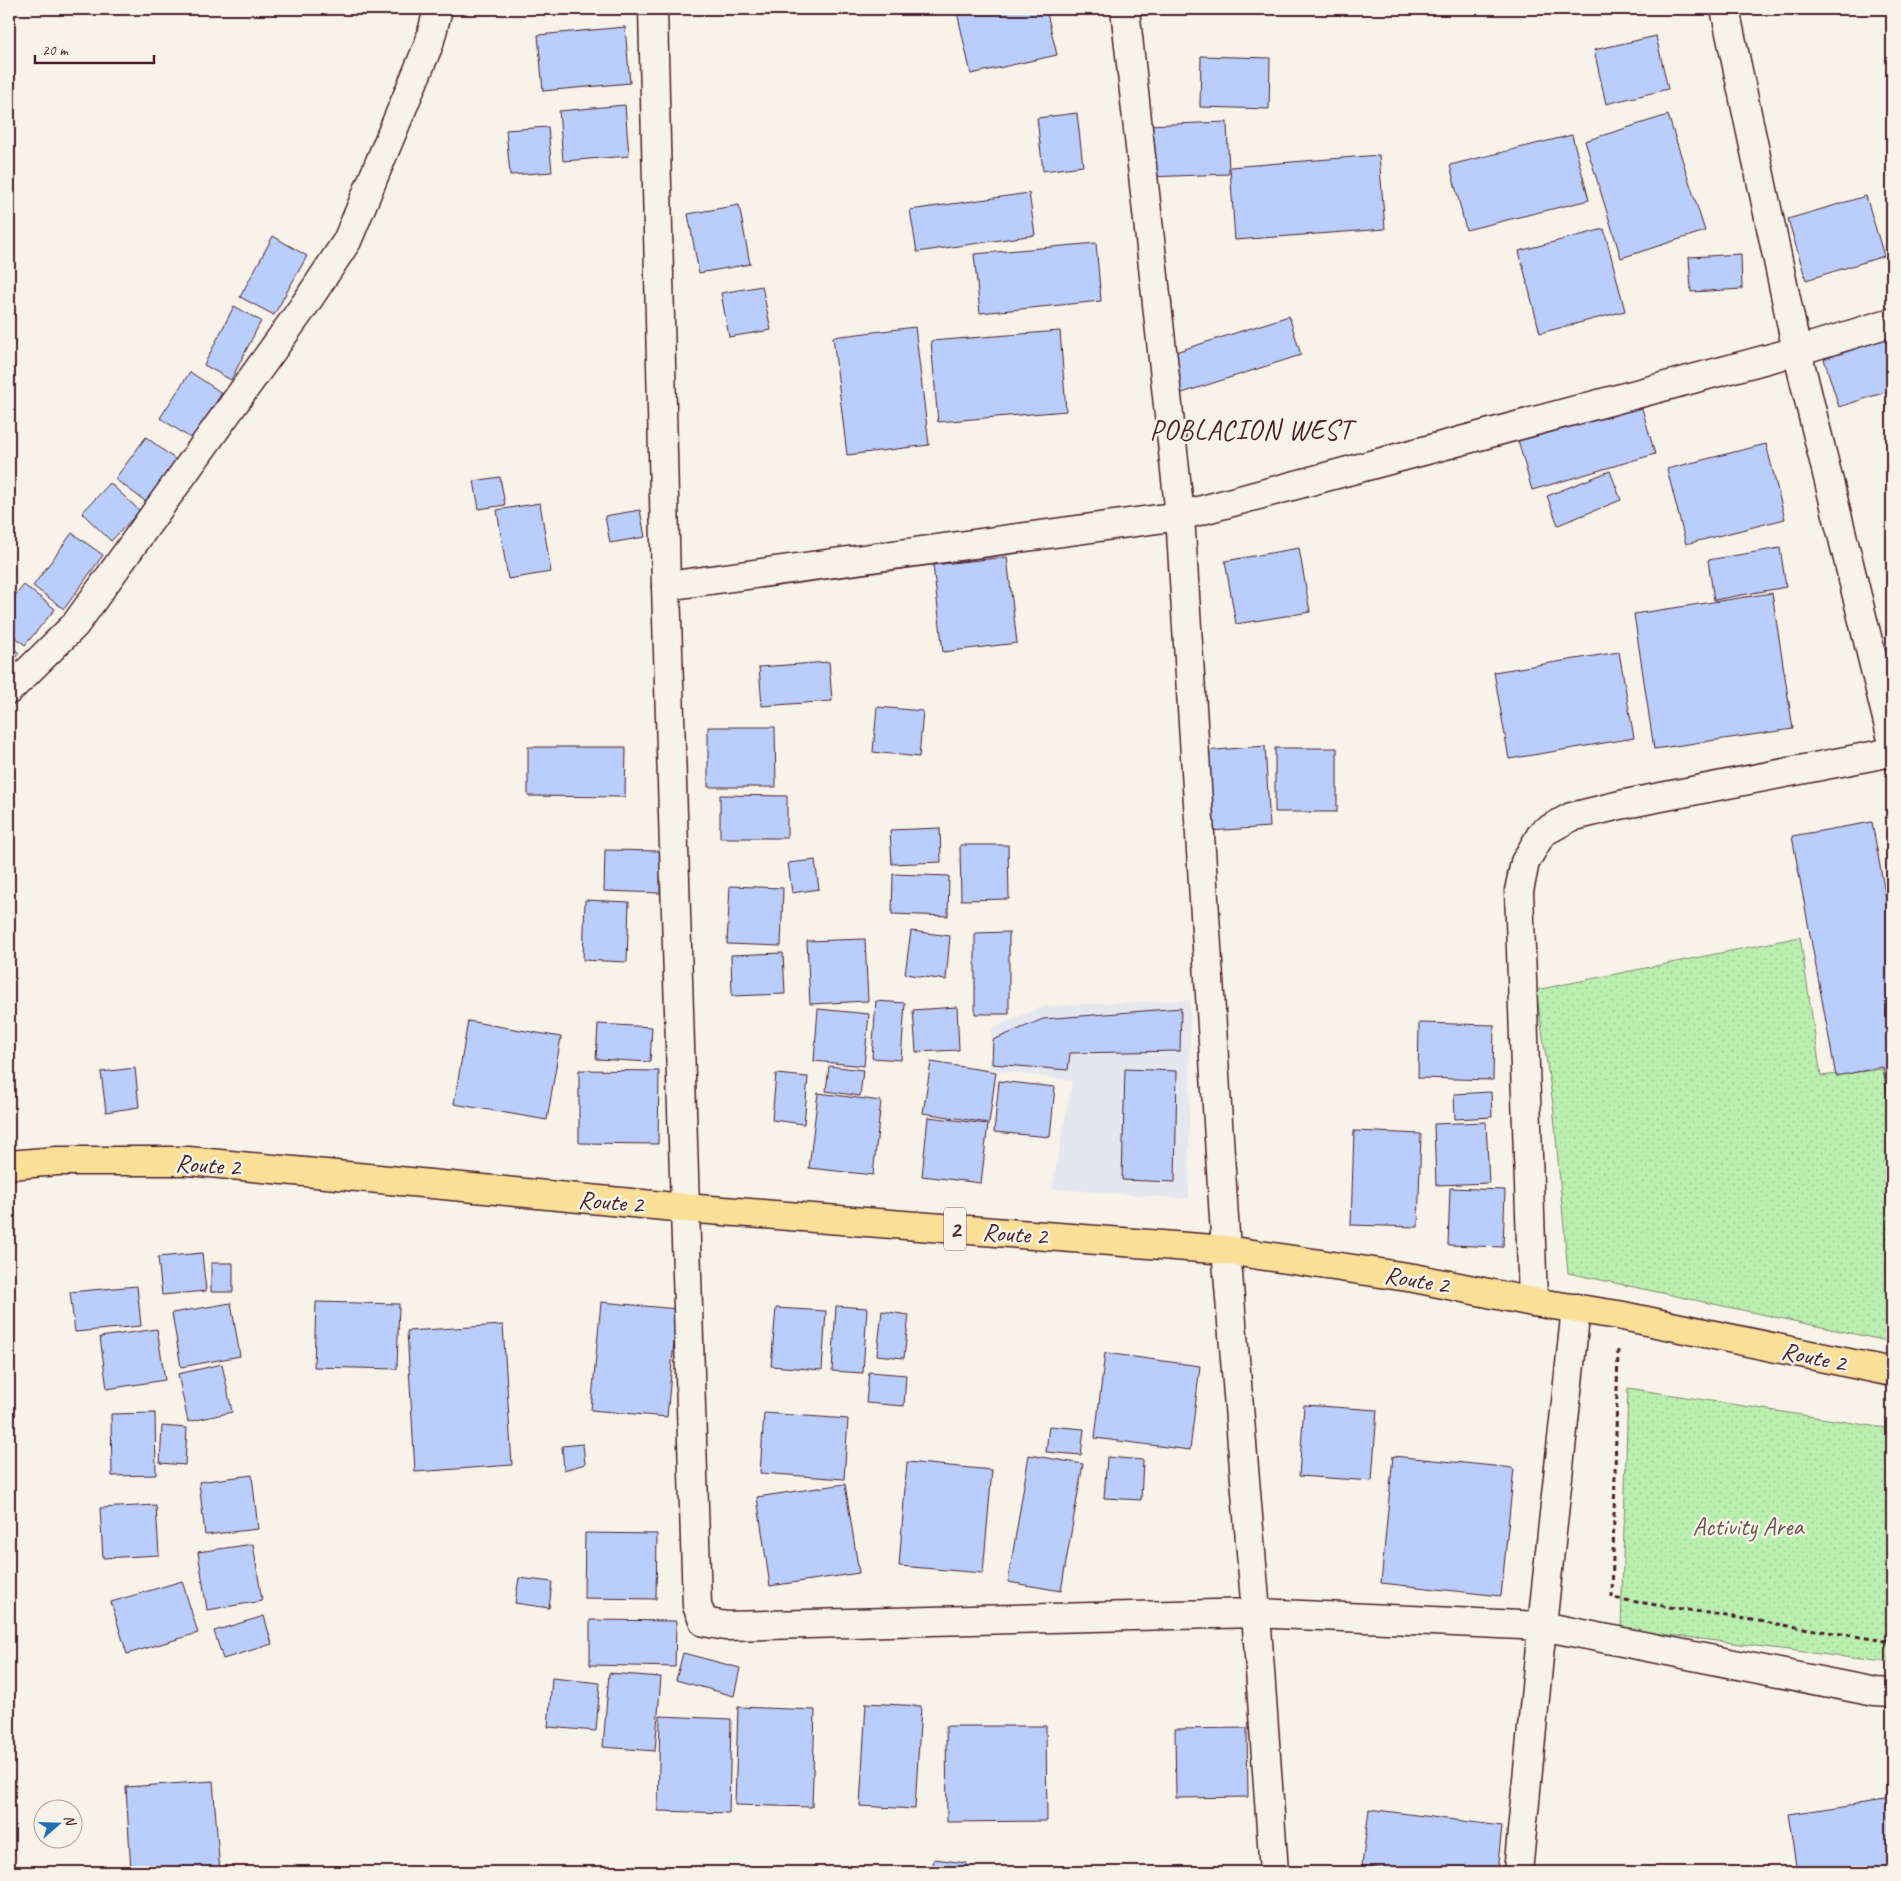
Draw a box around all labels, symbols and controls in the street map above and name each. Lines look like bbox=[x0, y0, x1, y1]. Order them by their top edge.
scale bar bbox=[35, 32, 154, 64]
text: 20 m bbox=[42, 41, 69, 60]
district label: POBLACION WEST bbox=[1149, 412, 1358, 447]
street label: Route 2 bbox=[174, 1147, 243, 1183]
street label: Route 2 bbox=[577, 1183, 646, 1221]
road number: 2 bbox=[944, 1208, 966, 1250]
street label: Route 2 bbox=[981, 1216, 1050, 1252]
street label: Route 2 bbox=[1382, 1259, 1453, 1302]
street label: Route 2 bbox=[1779, 1335, 1851, 1380]
park label: Activity Area bbox=[1693, 1511, 1805, 1543]
north arrow bbox=[32, 1798, 82, 1848]
text: N bbox=[60, 1813, 80, 1829]

